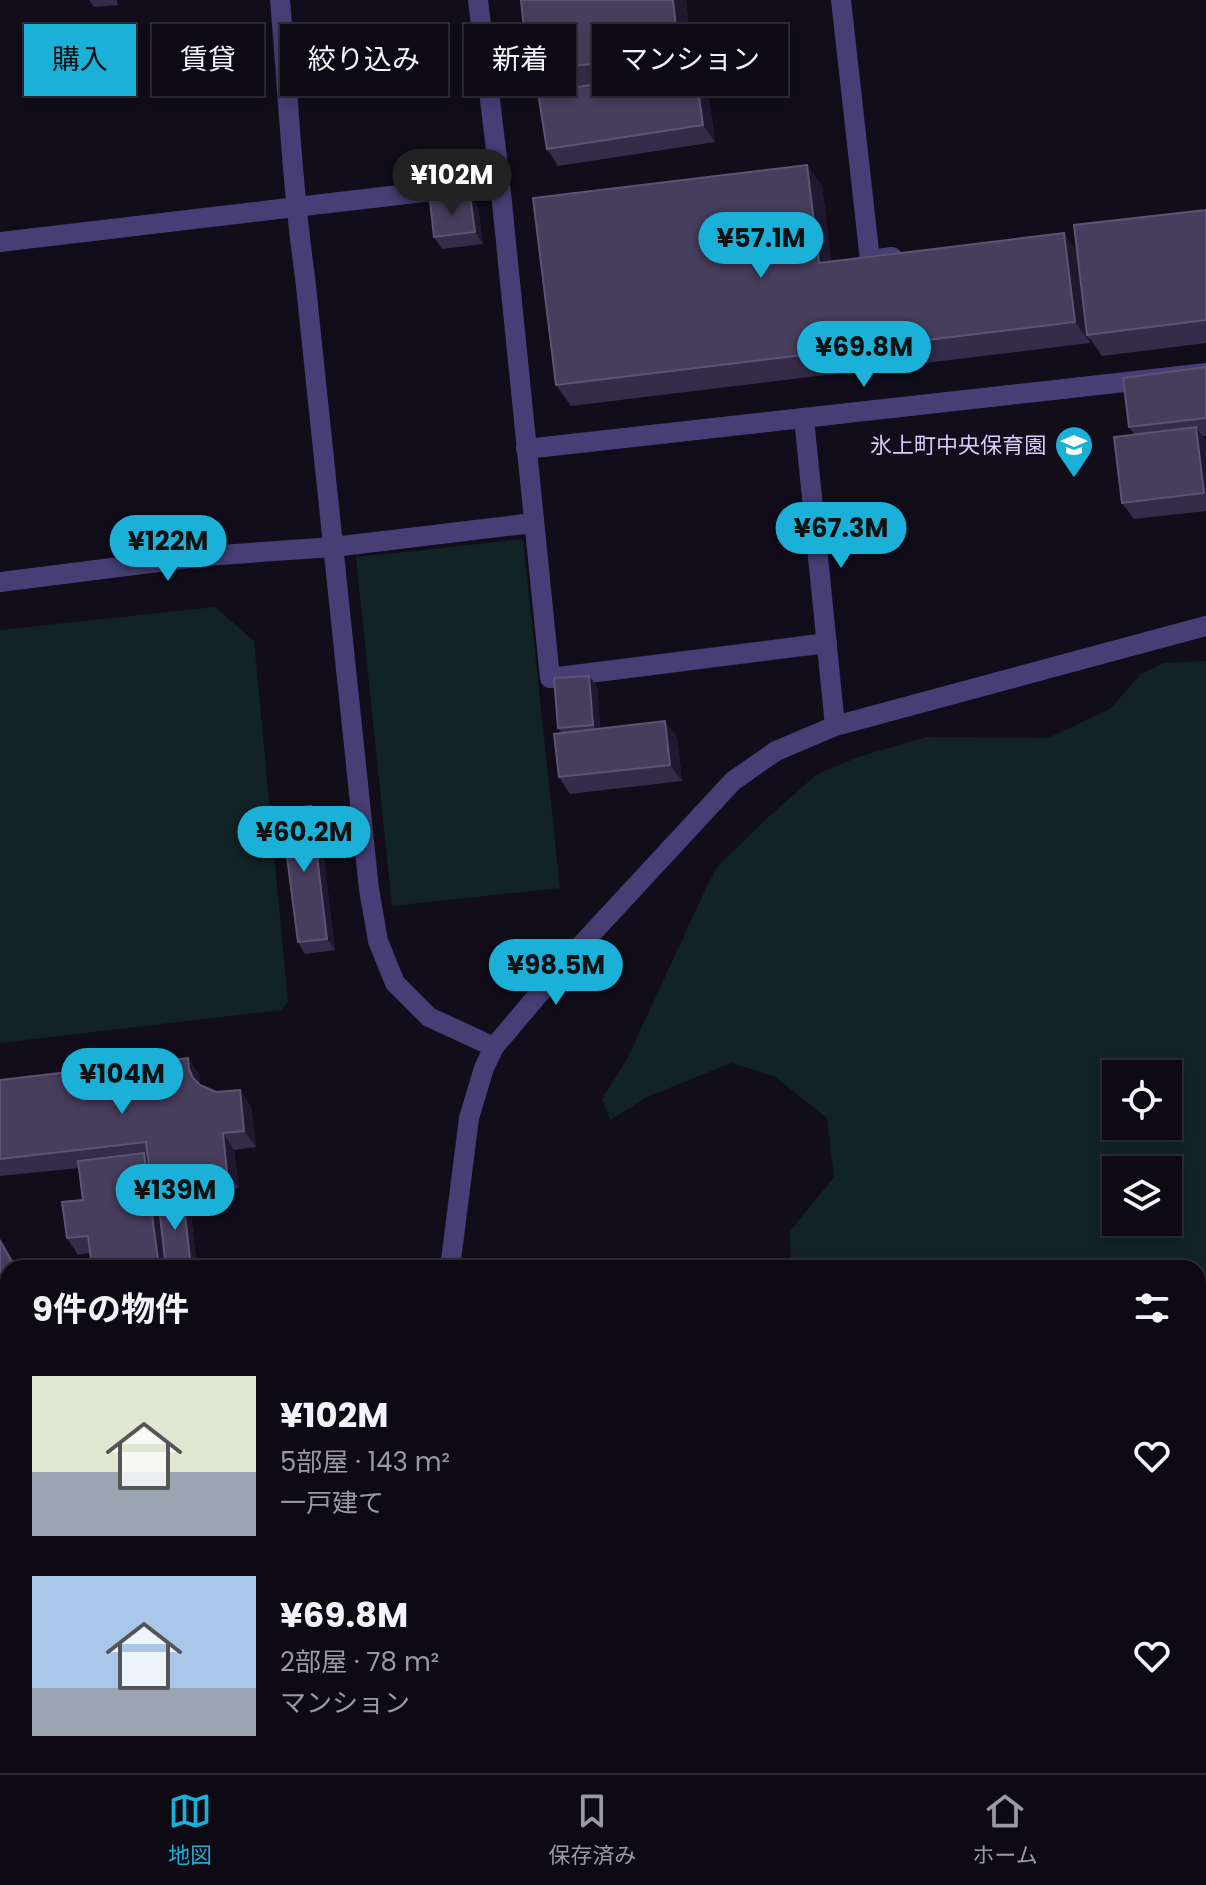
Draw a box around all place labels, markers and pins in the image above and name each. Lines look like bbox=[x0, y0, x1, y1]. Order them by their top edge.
pin: ¥102M bbox=[396, 149, 508, 217]
pin: ¥57.1M bbox=[696, 212, 826, 280]
pin: ¥69.8M bbox=[799, 321, 929, 389]
school or university icon: 氷上町中央保育園 bbox=[1053, 424, 1095, 479]
place label: 氷上町中央保育園 bbox=[870, 430, 1046, 461]
pin: ¥67.3M bbox=[776, 502, 906, 570]
pin: ¥122M bbox=[112, 515, 224, 583]
pin: ¥60.2M bbox=[239, 806, 369, 874]
pin: ¥98.5M bbox=[491, 939, 621, 1007]
pin: ¥104M bbox=[66, 1048, 178, 1116]
pin: ¥139M bbox=[119, 1164, 231, 1232]

